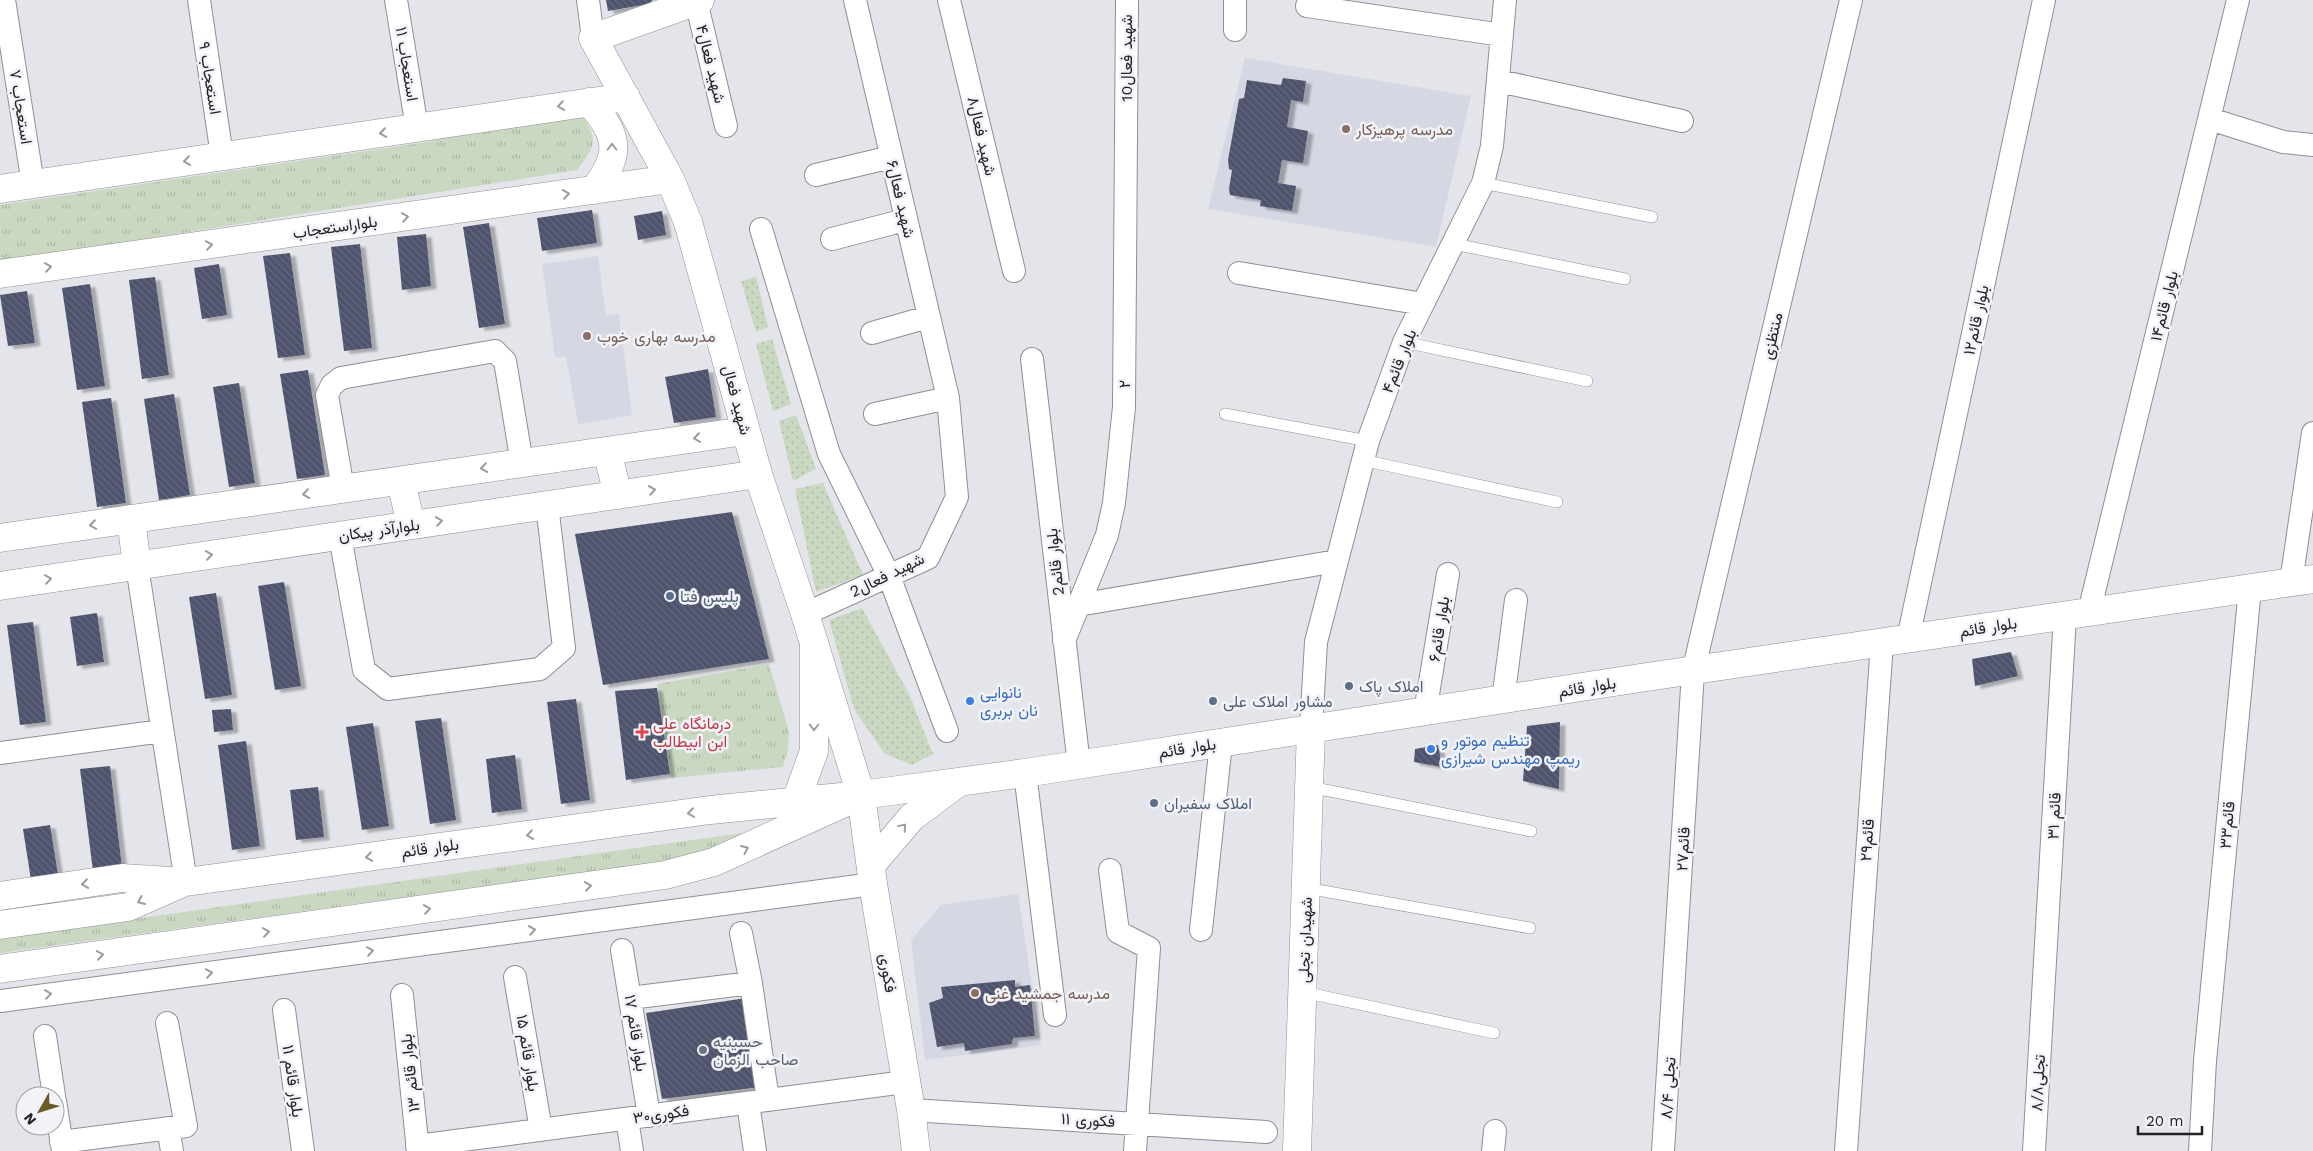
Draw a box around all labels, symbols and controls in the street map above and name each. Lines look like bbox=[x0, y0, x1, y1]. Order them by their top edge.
street label: 10شهید فعال bbox=[1117, 14, 1137, 102]
street label: شهید فعال۴ bbox=[691, 23, 730, 106]
street label: استعجاب ۱۱ bbox=[392, 25, 422, 103]
street label: استعجاب ۹ bbox=[195, 40, 225, 116]
street label: استعجاب ۷ bbox=[6, 68, 36, 146]
street label: شهید فعال۸ bbox=[963, 95, 1000, 178]
one-way arrow bbox=[556, 101, 565, 111]
place label: مدرسه پرهیزکار bbox=[1355, 120, 1453, 141]
marker: مدرسه پرهیزکار bbox=[1340, 123, 1352, 135]
one-way arrow bbox=[378, 127, 387, 137]
one-way arrow bbox=[607, 143, 617, 151]
one-way arrow bbox=[183, 156, 192, 166]
street label: شهید فعال۶ bbox=[882, 158, 919, 240]
one-way arrow bbox=[561, 190, 570, 200]
street label: بلواراستعجاب bbox=[291, 212, 379, 243]
one-way arrow bbox=[401, 212, 409, 223]
one-way arrow bbox=[205, 240, 214, 250]
one-way arrow bbox=[45, 262, 53, 273]
street label: بلوار قائم۱۴ bbox=[2146, 269, 2183, 343]
street label: بلوار قائم۱۲ bbox=[1959, 283, 1994, 357]
street label: منتظزی bbox=[1757, 311, 1788, 362]
street label: بلوار قائم۴ bbox=[1378, 326, 1421, 396]
place label: مدرسه بهاری خوب bbox=[597, 327, 716, 347]
marker: مدرسه بهاری خوب bbox=[581, 330, 593, 342]
street label: شهید فعال bbox=[718, 363, 755, 437]
street label: ۲ bbox=[1115, 380, 1134, 388]
one-way arrow bbox=[693, 432, 701, 443]
one-way arrow bbox=[480, 463, 489, 473]
one-way arrow bbox=[648, 485, 656, 496]
one-way arrow bbox=[302, 488, 310, 499]
street label: بلوارآذر پیکان bbox=[337, 515, 421, 547]
one-way arrow bbox=[435, 516, 443, 527]
one-way arrow bbox=[89, 519, 98, 529]
street label: 2بلوار قائم bbox=[1042, 527, 1069, 597]
street label: شهید فعال2 bbox=[847, 549, 928, 602]
one-way arrow bbox=[205, 551, 213, 561]
one-way arrow bbox=[45, 574, 53, 585]
place label: پلیس فتا bbox=[680, 587, 739, 608]
marker: پلیس فتا bbox=[664, 590, 676, 602]
street label: بلوار قائم۶ bbox=[1424, 595, 1455, 663]
street label: بلوار قائم bbox=[1958, 613, 2018, 642]
street label: بلوار قائم bbox=[1557, 673, 1617, 702]
place label: املاک پاک bbox=[1359, 677, 1424, 698]
marker: املاک پاک bbox=[1343, 680, 1355, 692]
place label: نانوایی نان بربری bbox=[980, 683, 1038, 721]
place label: مشاور املاک علی bbox=[1223, 692, 1332, 712]
marker: نانوایی نان بربری bbox=[964, 695, 976, 707]
marker: مشاور املاک علی bbox=[1207, 695, 1219, 707]
place label: درمانگاه علی ابن ابیطالب bbox=[653, 714, 731, 752]
one-way arrow bbox=[809, 724, 819, 731]
marker: درمانگاه علی ابن ابیطالب bbox=[635, 725, 649, 739]
place label: تنظیم موتور و ریمپ مهندس شیرازی bbox=[1441, 731, 1580, 770]
street label: بلوار قائم bbox=[1157, 734, 1217, 763]
marker: تنظیم موتور و ریمپ مهندس شیرازی bbox=[1425, 743, 1437, 755]
street label: قائم ۳۱ bbox=[2043, 792, 2066, 840]
place label: املاک سفیران bbox=[1164, 794, 1252, 814]
marker: املاک سفیران bbox=[1148, 797, 1160, 809]
street label: قائم۳۳ bbox=[2215, 800, 2240, 850]
one-way arrow bbox=[686, 807, 695, 817]
street label: قائم۲۹ bbox=[1856, 818, 1879, 862]
one-way arrow bbox=[898, 823, 907, 832]
street label: قائم۲۷ bbox=[1672, 826, 1695, 872]
one-way arrow bbox=[525, 829, 534, 839]
street label: بلوار قائم bbox=[400, 835, 460, 862]
one-way arrow bbox=[740, 844, 749, 855]
one-way arrow bbox=[364, 851, 373, 861]
one-way arrow bbox=[81, 878, 89, 888]
one-way arrow bbox=[584, 881, 592, 892]
one-way arrow bbox=[137, 895, 146, 906]
street label: شهیدان تجلی bbox=[1294, 897, 1317, 983]
one-way arrow bbox=[423, 904, 431, 915]
one-way arrow bbox=[528, 925, 536, 936]
one-way arrow bbox=[262, 927, 270, 937]
one-way arrow bbox=[366, 947, 375, 957]
one-way arrow bbox=[97, 950, 105, 961]
street label: فکوری bbox=[875, 952, 900, 994]
one-way arrow bbox=[206, 968, 214, 979]
place label: مدرسه جمشید غنی bbox=[985, 984, 1110, 1004]
marker: مدرسه جمشید غنی bbox=[969, 987, 981, 999]
one-way arrow bbox=[44, 990, 53, 1000]
street label: بلوار قائم ۱۷ bbox=[620, 993, 651, 1073]
street label: بلوار قائم ۱۵ bbox=[512, 1013, 543, 1093]
place label: حسینیه صاحب الزمان bbox=[713, 1032, 798, 1070]
street label: بلوار قائم ۱۳ bbox=[396, 1033, 425, 1113]
street label: بلوار قائم ۱۱ bbox=[278, 1044, 307, 1119]
marker: حسینیه صاحب الزمان bbox=[697, 1044, 709, 1056]
street label: تجلی۸/۸ bbox=[2027, 1054, 2050, 1112]
street label: ۸/۴ تجلی bbox=[1656, 1056, 1681, 1120]
north arrow bbox=[15, 1086, 65, 1136]
street label: فکوری۳۰ bbox=[632, 1101, 691, 1128]
scale bar bbox=[2138, 1104, 2202, 1136]
street label: فکوری ۱۱ bbox=[1060, 1109, 1115, 1132]
text: N bbox=[20, 1110, 39, 1128]
text: 20 m bbox=[2146, 1112, 2184, 1130]

